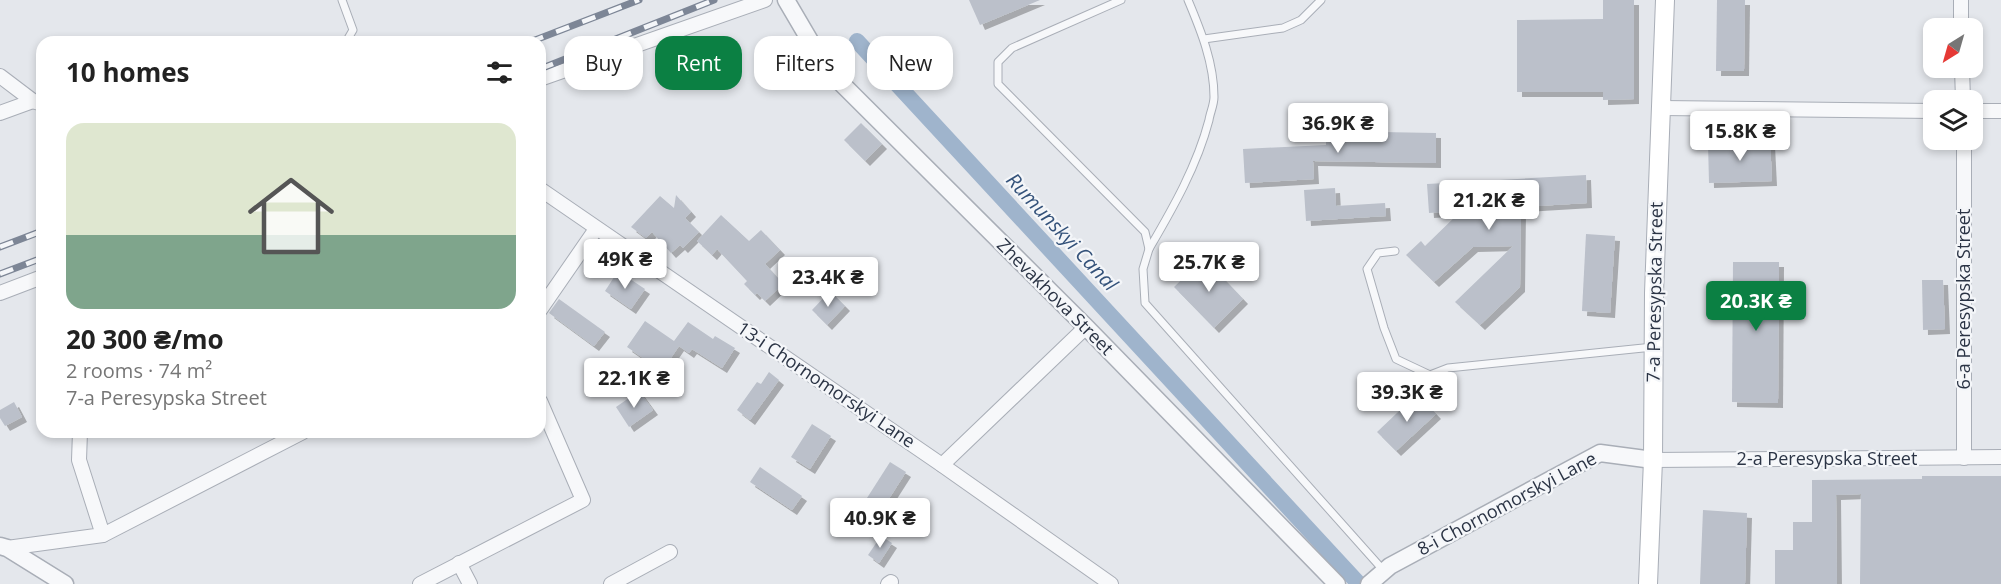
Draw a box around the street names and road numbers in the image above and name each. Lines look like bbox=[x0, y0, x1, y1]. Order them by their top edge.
street label: 7-a Peresypska Street bbox=[1640, 201, 1668, 383]
street label: 6-a Peresypska Street bbox=[1951, 209, 1975, 389]
street label: Zhevakhova Street bbox=[992, 233, 1119, 360]
street label: 13-i Chornomorskyi Lane bbox=[733, 316, 920, 453]
street label: 8-i Chornomorskyi Lane bbox=[1413, 446, 1600, 561]
street label: 2-a Peresypska Street bbox=[1737, 446, 1917, 470]

